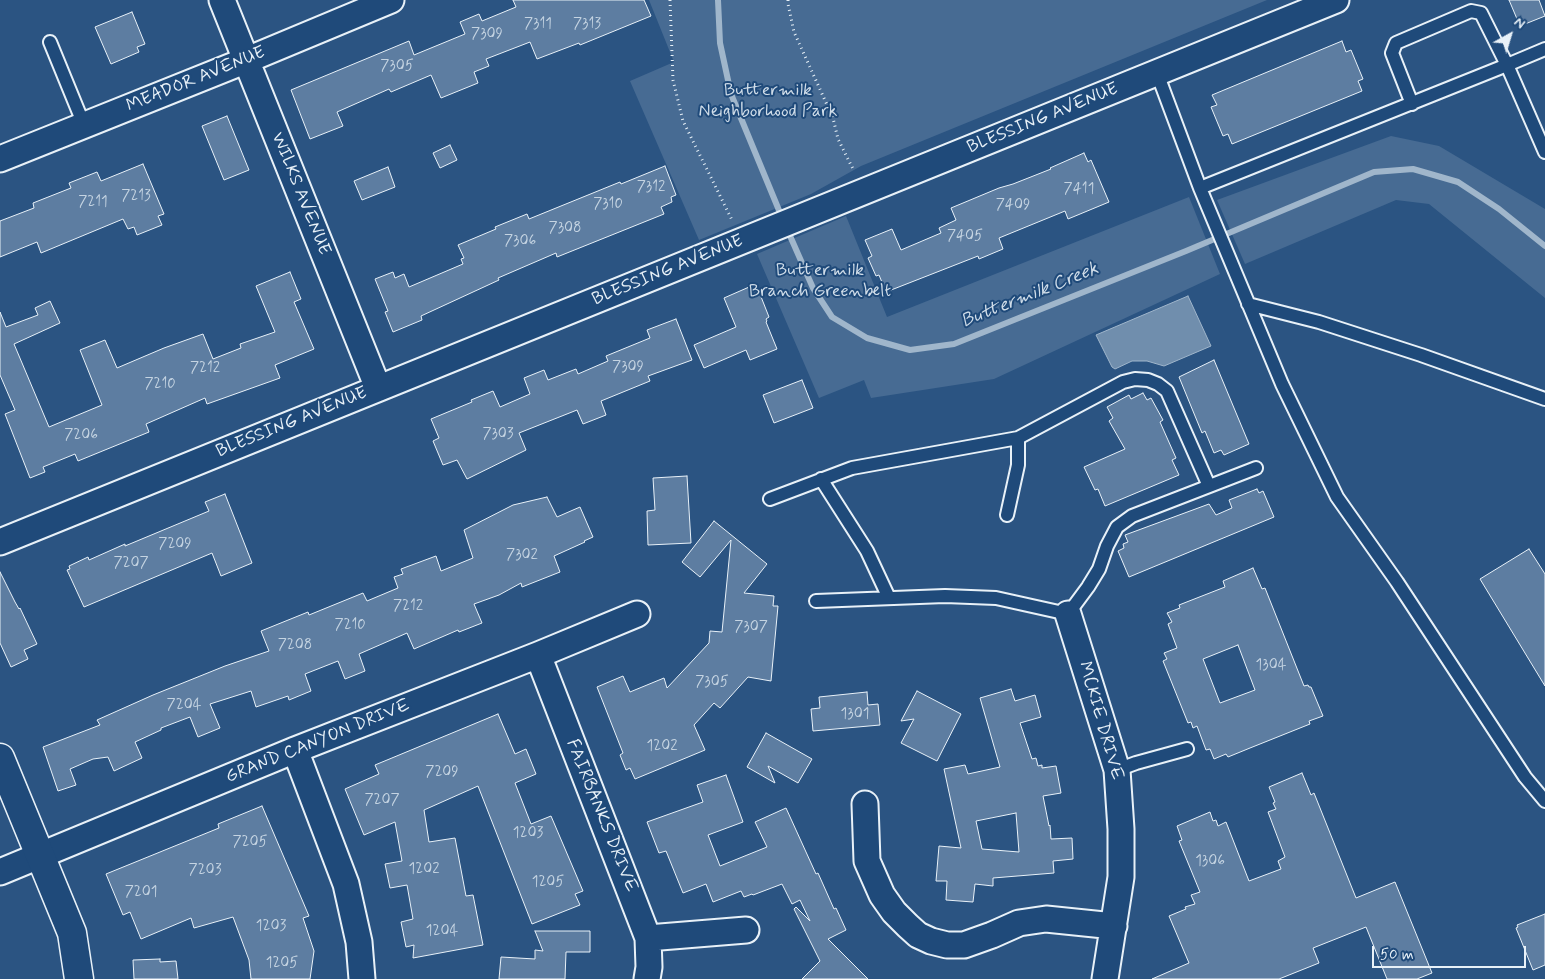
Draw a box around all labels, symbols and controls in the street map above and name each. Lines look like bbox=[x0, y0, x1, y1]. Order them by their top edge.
north arrow bbox=[1485, 10, 1535, 60]
text: N bbox=[1510, 13, 1529, 33]
house number: 7311 bbox=[524, 16, 552, 34]
house number: 7313 bbox=[573, 16, 601, 34]
house number: 7309 bbox=[471, 26, 503, 44]
street label: MEADOR AVENUE bbox=[123, 42, 269, 118]
house number: 7305 bbox=[380, 58, 414, 76]
street label: BLESSING AVENUE bbox=[964, 79, 1122, 159]
park label: Buttermilk Neighborhood Park bbox=[699, 80, 837, 122]
street label: WILKS AVENUE bbox=[266, 129, 334, 259]
house number: 7312 bbox=[637, 179, 665, 197]
house number: 7411 bbox=[1064, 181, 1094, 199]
house number: 7213 bbox=[121, 188, 151, 206]
house number: 7211 bbox=[78, 194, 108, 212]
house number: 7310 bbox=[593, 196, 623, 214]
house number: 7409 bbox=[996, 197, 1030, 215]
house number: 7308 bbox=[549, 220, 581, 238]
house number: 7405 bbox=[947, 228, 983, 246]
street label: BLESSING AVENUE bbox=[589, 231, 747, 311]
house number: 7306 bbox=[504, 233, 536, 251]
water label: Buttermilk Creek bbox=[958, 258, 1102, 334]
park label: Buttermilk Branch Greenbelt bbox=[749, 260, 891, 302]
house number: 7309 bbox=[612, 359, 644, 377]
house number: 7212 bbox=[190, 360, 220, 378]
house number: 7210 bbox=[144, 376, 176, 394]
street label: BLESSING AVENUE bbox=[213, 383, 371, 463]
house number: 7303 bbox=[482, 426, 514, 444]
house number: 7206 bbox=[64, 427, 98, 445]
house number: 7209 bbox=[158, 536, 192, 554]
house number: 7302 bbox=[506, 547, 538, 565]
house number: 7207 bbox=[113, 555, 149, 573]
house number: 7212 bbox=[393, 598, 423, 616]
house number: 7210 bbox=[334, 617, 366, 635]
house number: 7307 bbox=[734, 619, 768, 637]
house number: 7208 bbox=[278, 637, 312, 655]
house number: 1304 bbox=[1256, 657, 1286, 675]
street label: MCKIE DRIVE bbox=[1073, 659, 1127, 783]
house number: 7305 bbox=[695, 674, 729, 692]
street label: GRAND CANYON DRIVE bbox=[223, 695, 413, 789]
house number: 7204 bbox=[167, 697, 201, 715]
house number: 1301 bbox=[841, 706, 869, 724]
street label: FAIRBANKS DRIVE bbox=[560, 736, 642, 896]
house number: 1202 bbox=[647, 738, 677, 756]
house number: 7209 bbox=[425, 764, 459, 782]
house number: 7207 bbox=[364, 792, 400, 810]
house number: 1203 bbox=[513, 825, 543, 843]
house number: 7205 bbox=[232, 834, 268, 852]
house number: 1306 bbox=[1195, 853, 1225, 871]
house number: 1202 bbox=[409, 861, 439, 879]
house number: 7203 bbox=[189, 862, 221, 880]
house number: 1205 bbox=[532, 874, 564, 892]
house number: 7201 bbox=[125, 884, 157, 902]
house number: 1203 bbox=[256, 918, 286, 936]
house number: 1204 bbox=[426, 923, 458, 941]
scale bar bbox=[1375, 936, 1529, 968]
text: 50 m bbox=[1380, 945, 1414, 965]
house number: 1205 bbox=[266, 955, 298, 973]

